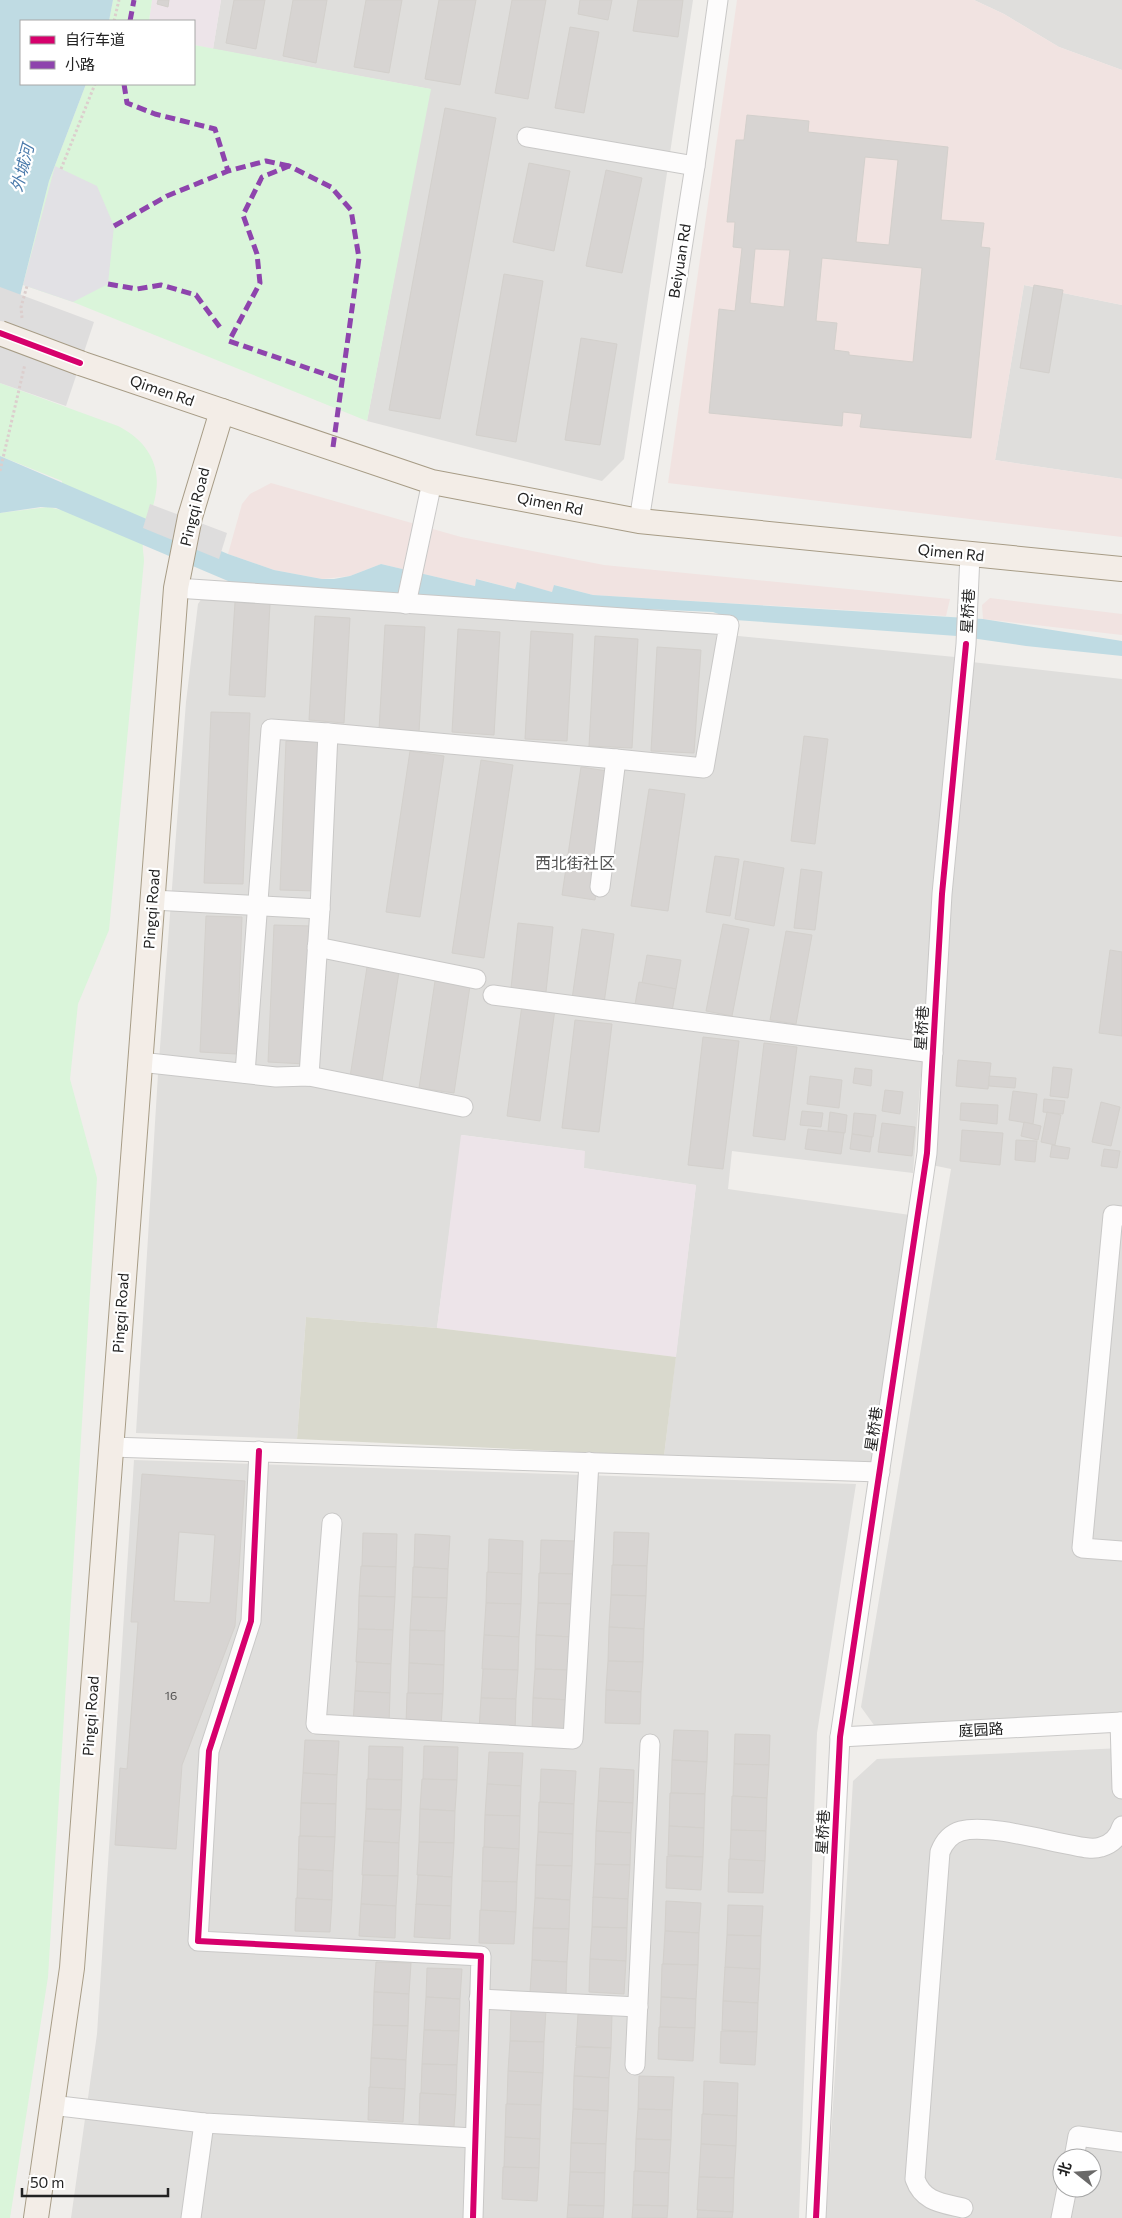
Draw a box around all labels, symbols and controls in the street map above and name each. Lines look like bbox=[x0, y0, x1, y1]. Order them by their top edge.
legend bbox=[20, 20, 195, 85]
text: 自行车道 bbox=[65, 30, 125, 48]
text: 小路 bbox=[65, 55, 95, 73]
water label: 外城河 bbox=[6, 139, 38, 194]
street label: Beiyuan Rd bbox=[664, 222, 694, 299]
street label: Qimen Rd bbox=[128, 371, 197, 409]
street label: Pingqi Road bbox=[176, 466, 212, 548]
street label: Qimen Rd bbox=[516, 488, 585, 518]
street label: Qimen Rd bbox=[917, 540, 985, 564]
street label: 星桥巷 bbox=[957, 588, 977, 634]
district label: 西北街社区 bbox=[535, 853, 615, 872]
street label: Pingqi Road bbox=[139, 868, 163, 950]
street label: 星桥巷 bbox=[911, 1005, 931, 1051]
street label: Pingqi Road bbox=[108, 1272, 132, 1354]
street label: 星桥巷 bbox=[861, 1405, 885, 1452]
street label: Pingqi Road bbox=[78, 1675, 102, 1757]
house number: 16 bbox=[165, 1688, 177, 1702]
street label: 庭园路 bbox=[958, 1719, 1004, 1739]
street label: 星桥巷 bbox=[812, 1809, 832, 1855]
north arrow bbox=[1052, 2148, 1102, 2198]
text: 北 bbox=[1054, 2160, 1074, 2178]
scale bar bbox=[22, 2166, 169, 2198]
text: 50 m bbox=[30, 2173, 64, 2191]

